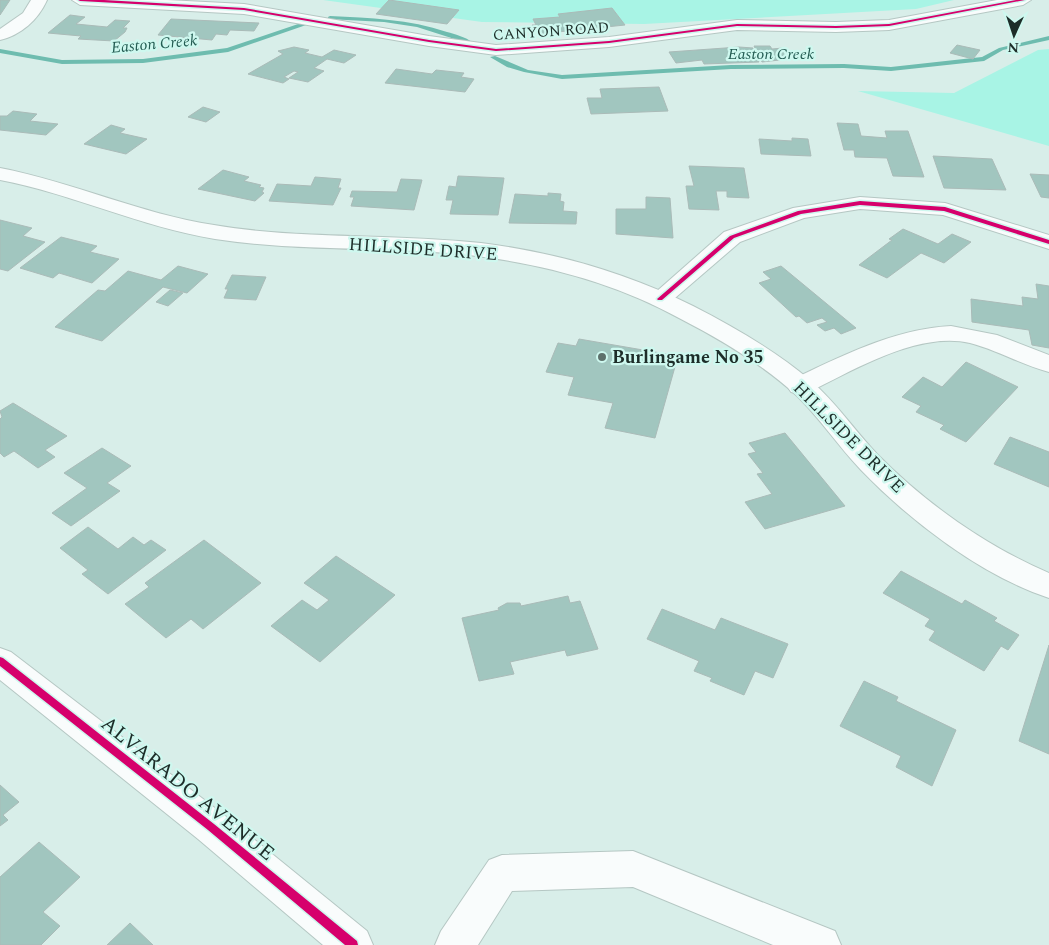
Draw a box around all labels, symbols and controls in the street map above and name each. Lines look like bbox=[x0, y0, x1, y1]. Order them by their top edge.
north arrow bbox=[989, 10, 1039, 60]
street label: CANYON ROAD bbox=[492, 16, 610, 47]
water label: Easton Creek bbox=[110, 28, 199, 60]
text: N bbox=[1007, 37, 1020, 58]
water label: Easton Creek bbox=[728, 42, 815, 66]
street label: HILLSIDE DRIVE bbox=[348, 231, 498, 268]
place label: Burlingame No 35 bbox=[612, 344, 764, 371]
marker: Burlingame No 35 bbox=[596, 351, 608, 363]
street label: HILLSIDE DRIVE bbox=[786, 375, 911, 500]
street label: ALVARADO AVENUE bbox=[93, 708, 281, 869]

